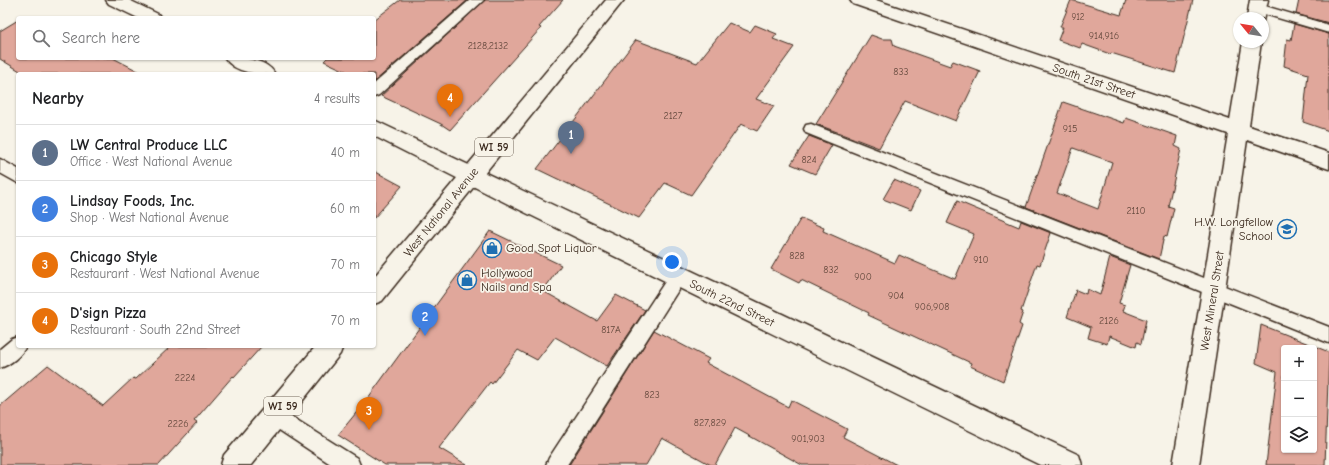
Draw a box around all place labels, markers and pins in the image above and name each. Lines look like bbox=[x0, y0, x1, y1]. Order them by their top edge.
pin: 4 bbox=[437, 84, 463, 117]
pin: 1 bbox=[558, 121, 584, 154]
place label: H.W. Longfellow School bbox=[1194, 215, 1274, 243]
school or university icon: H.W. Longfellow School bbox=[1276, 218, 1298, 240]
shop icon: Good Spot Liquor bbox=[481, 237, 503, 259]
place label: Good Spot Liquor bbox=[506, 241, 597, 255]
place label: Hollywood Nails and Spa bbox=[481, 266, 552, 294]
shop icon: Hollywood Nails and Spa bbox=[456, 269, 478, 291]
pin: 2 bbox=[412, 303, 438, 336]
pin: 3 bbox=[356, 397, 382, 430]

